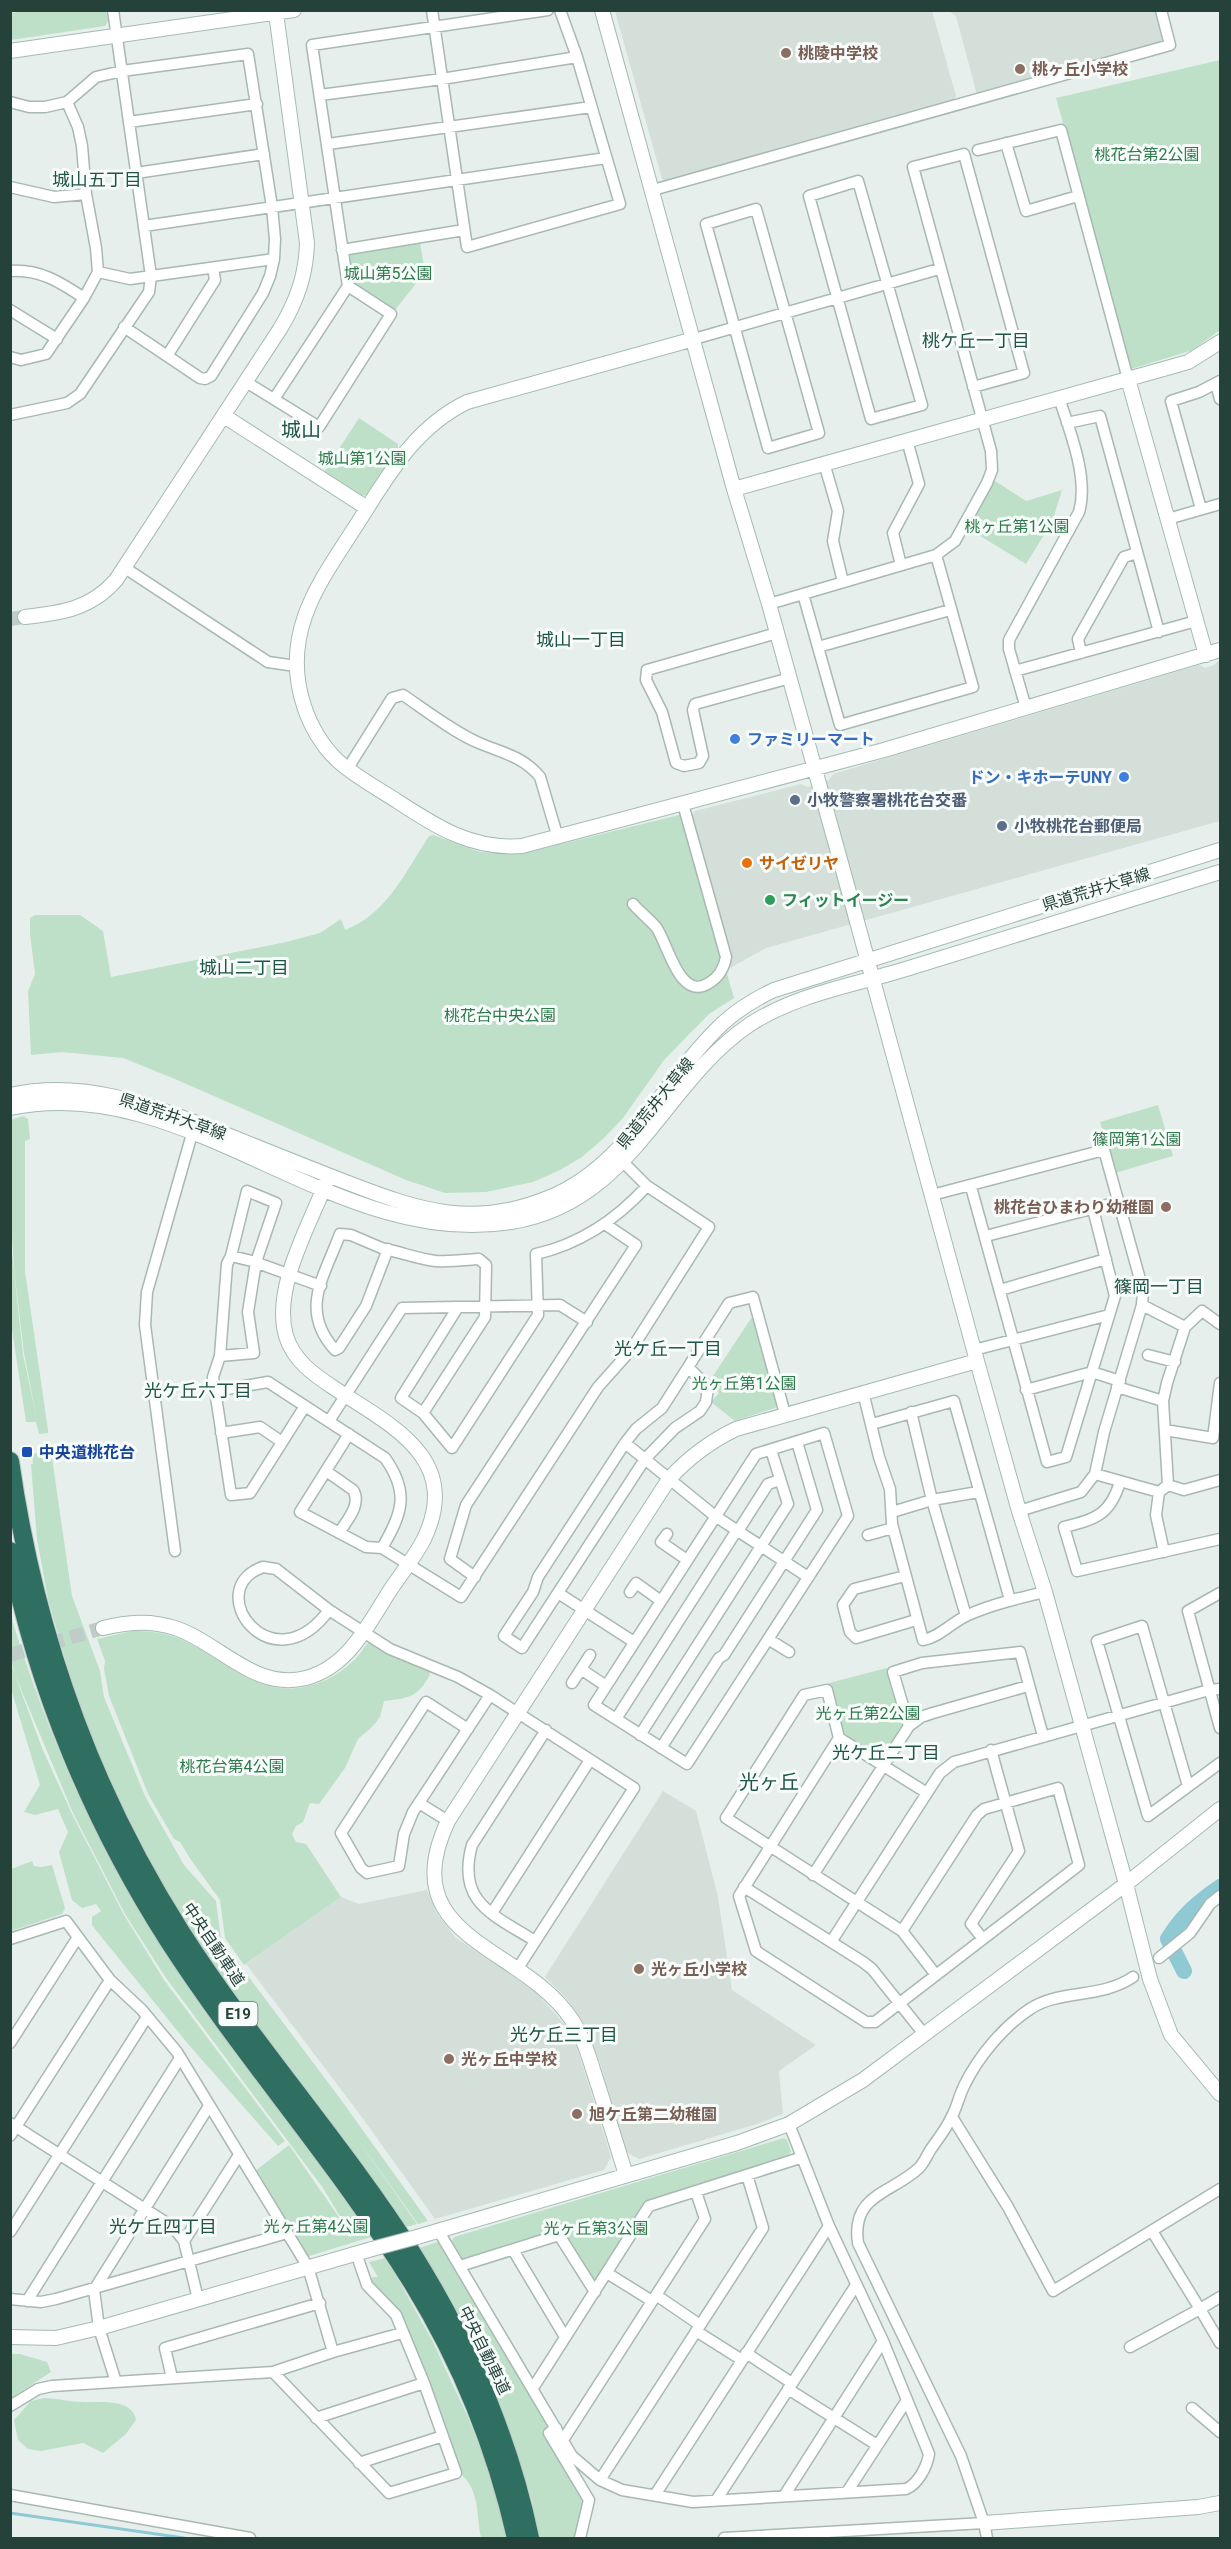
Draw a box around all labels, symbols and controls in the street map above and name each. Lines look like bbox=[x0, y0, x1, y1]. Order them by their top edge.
place label: 桃陵中学校 bbox=[798, 44, 878, 63]
marker: 桃陵中学校 bbox=[779, 46, 793, 60]
place label: 桃ヶ丘小学校 bbox=[1032, 60, 1128, 79]
marker: 桃ヶ丘小学校 bbox=[1013, 62, 1027, 76]
park label: 桃花台第2公園 bbox=[1095, 145, 1200, 164]
district label: 城山五丁目 bbox=[52, 169, 142, 190]
park label: 城山第5公園 bbox=[344, 264, 433, 283]
district label: 桃ケ丘一丁目 bbox=[922, 330, 1030, 351]
district label: 城山 bbox=[281, 418, 321, 442]
park label: 城山第1公園 bbox=[318, 449, 407, 468]
park label: 桃ヶ丘第1公園 bbox=[965, 517, 1070, 536]
district label: 城山一丁目 bbox=[536, 629, 626, 650]
place label: ファミリーマート bbox=[747, 730, 875, 749]
marker: ファミリーマート bbox=[728, 732, 742, 746]
place label: ドン・キホーテUNY bbox=[968, 768, 1112, 787]
marker: ドン・キホーテUNY bbox=[1117, 770, 1131, 784]
place label: 小牧警察署桃花台交番 bbox=[807, 791, 967, 810]
marker: 小牧警察署桃花台交番 bbox=[788, 793, 802, 807]
place label: 小牧桃花台郵便局 bbox=[1014, 817, 1142, 836]
marker: 小牧桃花台郵便局 bbox=[995, 819, 1009, 833]
place label: サイゼリヤ bbox=[759, 854, 839, 873]
marker: サイゼリヤ bbox=[740, 856, 754, 870]
street label: 県道荒井大草線 bbox=[1040, 864, 1152, 915]
place label: フィットイージー bbox=[782, 891, 909, 910]
marker: フィットイージー bbox=[763, 893, 777, 907]
district label: 城山二丁目 bbox=[199, 957, 289, 978]
park label: 桃花台中央公園 bbox=[444, 1006, 556, 1025]
street label: 県道荒井大草線 bbox=[613, 1054, 698, 1153]
street label: 県道荒井大草線 bbox=[117, 1089, 229, 1144]
park label: 篠岡第1公園 bbox=[1093, 1130, 1182, 1149]
place label: 桃花台ひまわり幼稚園 bbox=[994, 1198, 1154, 1217]
marker: 桃花台ひまわり幼稚園 bbox=[1159, 1200, 1173, 1214]
district label: 篠岡一丁目 bbox=[1114, 1276, 1204, 1297]
district label: 光ケ丘一丁目 bbox=[614, 1338, 722, 1359]
park label: 光ヶ丘第1公園 bbox=[692, 1374, 797, 1393]
district label: 光ケ丘六丁目 bbox=[144, 1380, 252, 1401]
place label: 中央道桃花台 bbox=[39, 1443, 135, 1462]
marker: 中央道桃花台 bbox=[20, 1445, 34, 1459]
park label: 光ヶ丘第2公園 bbox=[816, 1704, 921, 1723]
district label: 光ケ丘二丁目 bbox=[832, 1742, 940, 1763]
park label: 桃花台第4公園 bbox=[180, 1757, 285, 1776]
district label: 光ヶ丘 bbox=[739, 1770, 799, 1794]
street label: 中央自動車道 bbox=[179, 1899, 248, 1989]
place label: 光ヶ丘小学校 bbox=[651, 1960, 747, 1979]
marker: 光ヶ丘小学校 bbox=[632, 1962, 646, 1976]
road number: E19 bbox=[218, 2002, 258, 2026]
district label: 光ケ丘三丁目 bbox=[510, 2024, 618, 2045]
place label: 光ヶ丘中学校 bbox=[461, 2050, 557, 2069]
marker: 光ヶ丘中学校 bbox=[442, 2052, 456, 2066]
place label: 旭ケ丘第二幼稚園 bbox=[589, 2105, 717, 2124]
marker: 旭ケ丘第二幼稚園 bbox=[570, 2107, 584, 2121]
district label: 光ケ丘四丁目 bbox=[109, 2216, 217, 2237]
park label: 光ヶ丘第4公園 bbox=[264, 2217, 369, 2236]
park label: 光ヶ丘第3公園 bbox=[544, 2219, 649, 2238]
street label: 中央自動車道 bbox=[455, 2303, 514, 2398]

